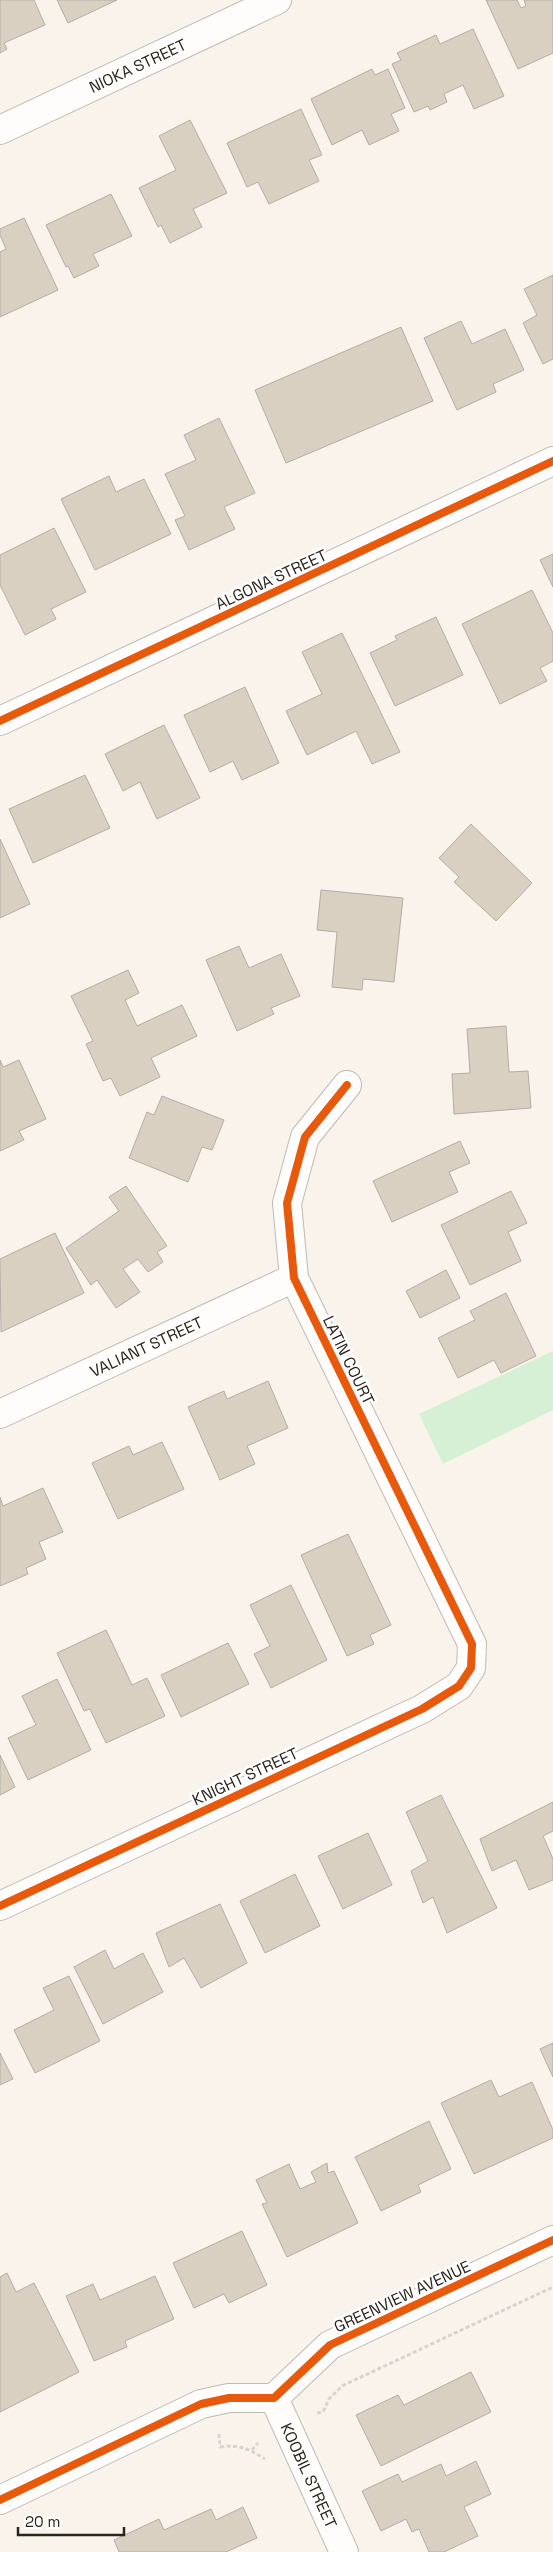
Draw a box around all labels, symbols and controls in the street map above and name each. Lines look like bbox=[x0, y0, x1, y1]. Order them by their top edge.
street label: NIOKA STREET bbox=[86, 34, 190, 98]
street label: ALGONA STREET bbox=[212, 544, 330, 614]
street label: VALIANT STREET bbox=[87, 1312, 206, 1382]
street label: LATIN COURT bbox=[318, 1312, 379, 1408]
street label: KNIGHT STREET bbox=[189, 1743, 302, 1810]
street label: GREENVIEW AVENUE bbox=[331, 2256, 474, 2337]
street label: KOOBIL STREET bbox=[276, 2420, 342, 2532]
scale bar bbox=[18, 2504, 124, 2536]
text: 20 m bbox=[25, 2512, 60, 2531]

